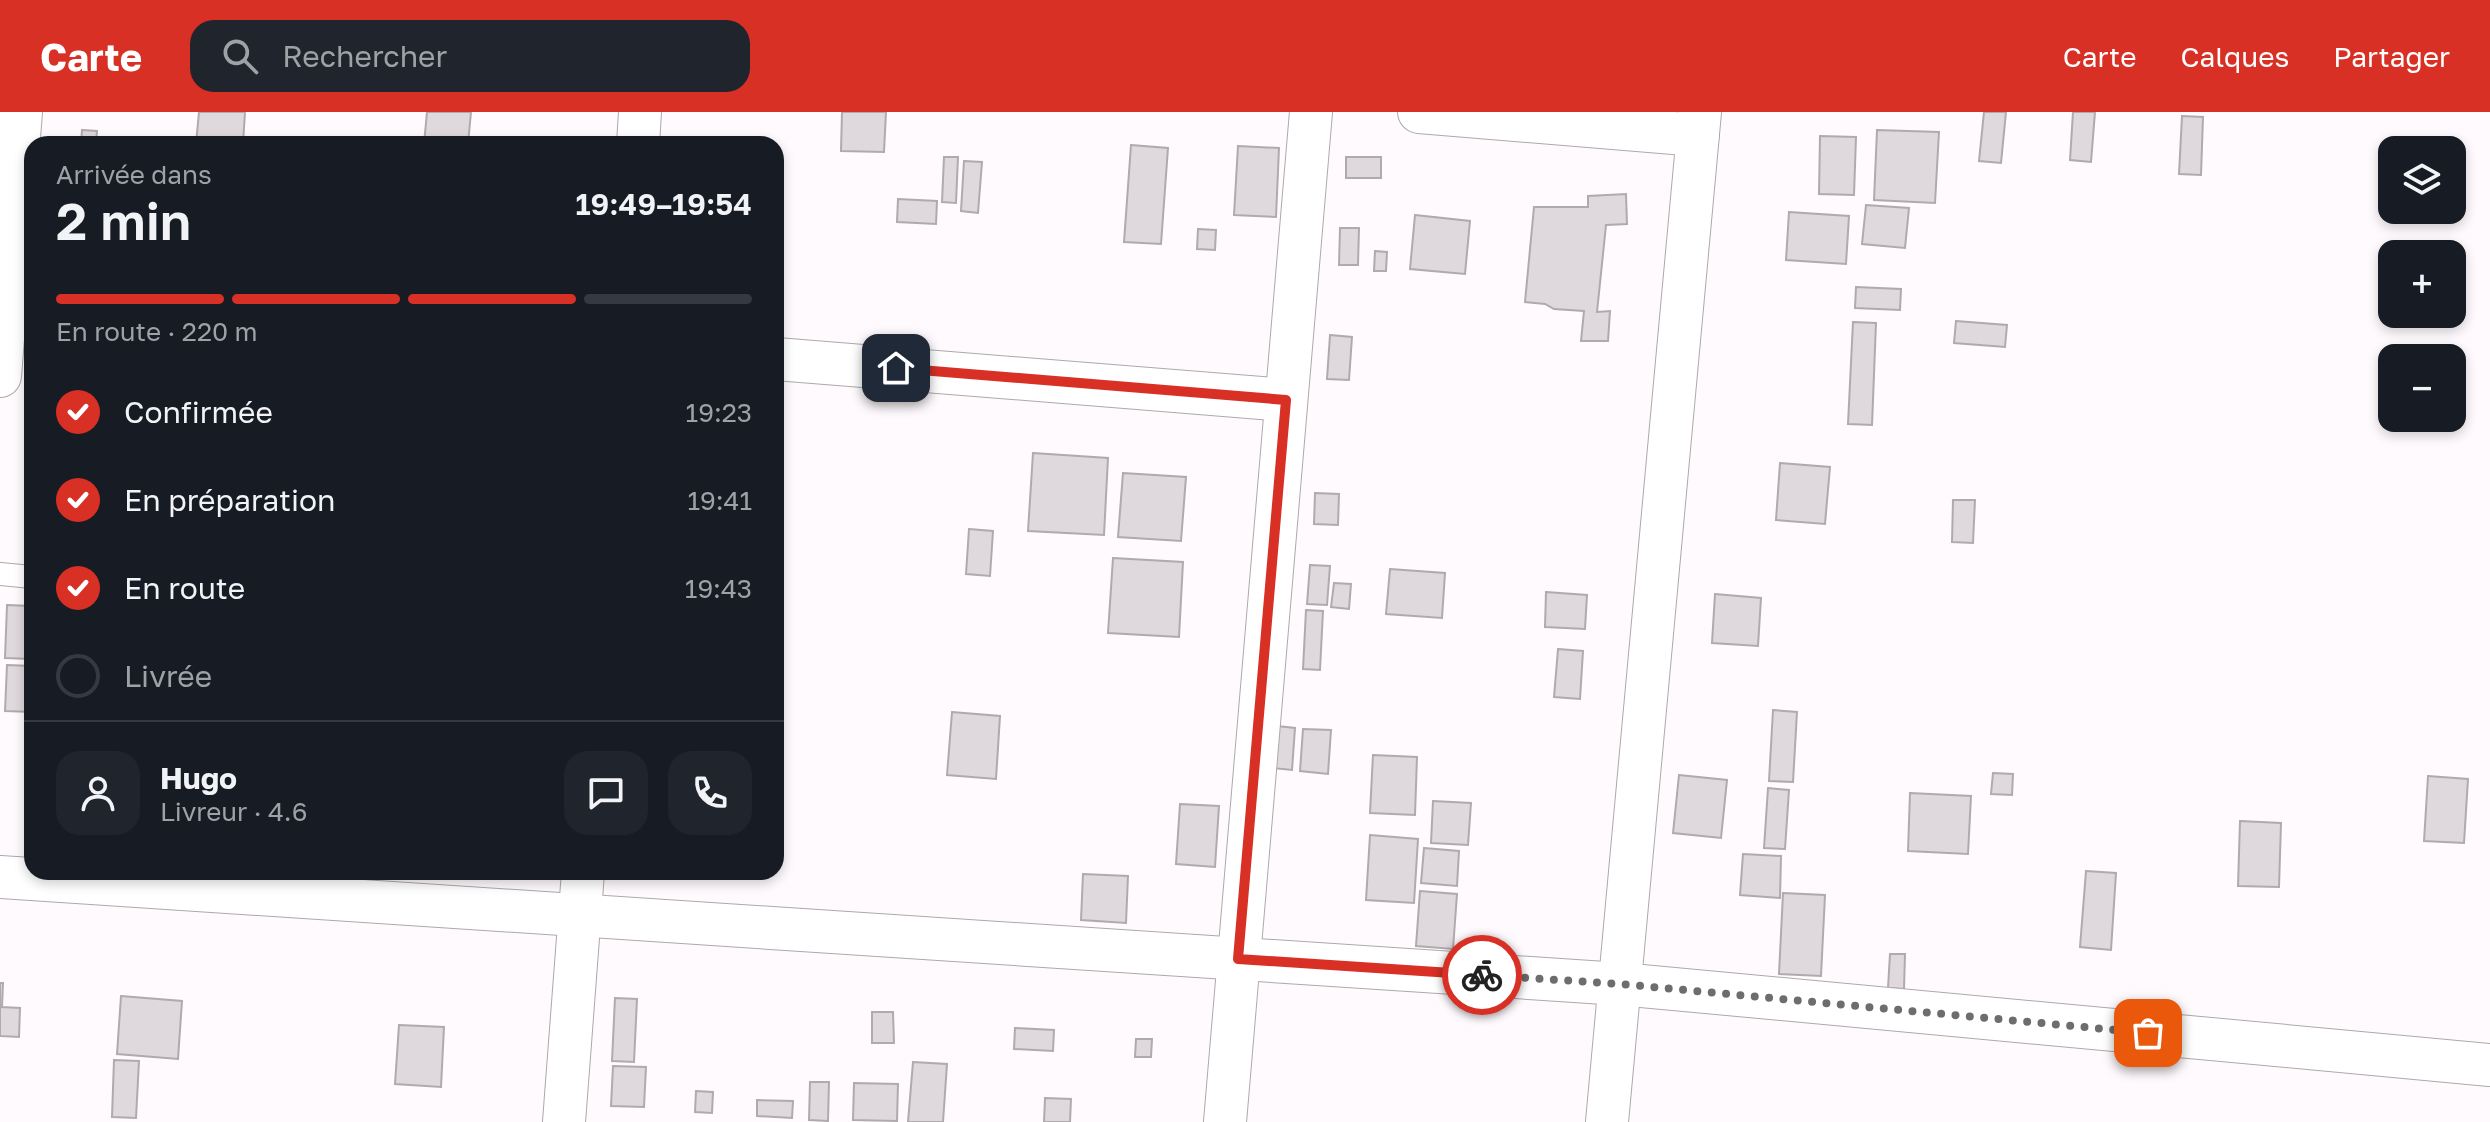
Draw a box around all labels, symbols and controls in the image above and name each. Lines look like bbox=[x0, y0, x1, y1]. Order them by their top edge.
search box bbox=[190, 20, 750, 92]
text: Carte bbox=[40, 34, 142, 79]
icon: search bbox=[218, 34, 262, 78]
text: Rechercher bbox=[282, 38, 447, 74]
text: Carte bbox=[2063, 40, 2136, 73]
text: Calques bbox=[2180, 40, 2289, 73]
text: Partager bbox=[2333, 40, 2450, 73]
map controls bbox=[2378, 136, 2466, 432]
button: layers bbox=[2378, 136, 2466, 224]
text: Arrivée dans bbox=[56, 159, 212, 190]
text: 19:49–19:54 bbox=[575, 186, 752, 222]
text: 2 min bbox=[56, 189, 191, 251]
button: + bbox=[2378, 240, 2466, 328]
text: En route · 220 m bbox=[56, 316, 258, 347]
pin bbox=[862, 334, 930, 402]
button: − bbox=[2378, 344, 2466, 432]
icon: home bbox=[874, 346, 918, 390]
icon: check bbox=[56, 390, 100, 434]
text: Confirmée bbox=[124, 394, 273, 430]
text: 19:23 bbox=[686, 397, 752, 428]
icon: check bbox=[56, 478, 100, 522]
text: En préparation bbox=[124, 482, 335, 518]
text: 19:41 bbox=[687, 485, 752, 516]
icon: check bbox=[56, 566, 100, 610]
text: En route bbox=[124, 570, 245, 606]
text: 19:43 bbox=[685, 573, 752, 604]
text: Livrée bbox=[124, 658, 212, 694]
button: person bbox=[56, 751, 140, 835]
button: chat bbox=[564, 751, 648, 835]
button: phone bbox=[668, 751, 752, 835]
text: Hugo bbox=[160, 760, 237, 796]
text: Livreur · 4.6 bbox=[160, 796, 307, 827]
courier bbox=[1442, 935, 1522, 1015]
icon: bike bbox=[1460, 953, 1504, 997]
pin bbox=[2114, 999, 2182, 1067]
icon: bag bbox=[2126, 1011, 2170, 1055]

